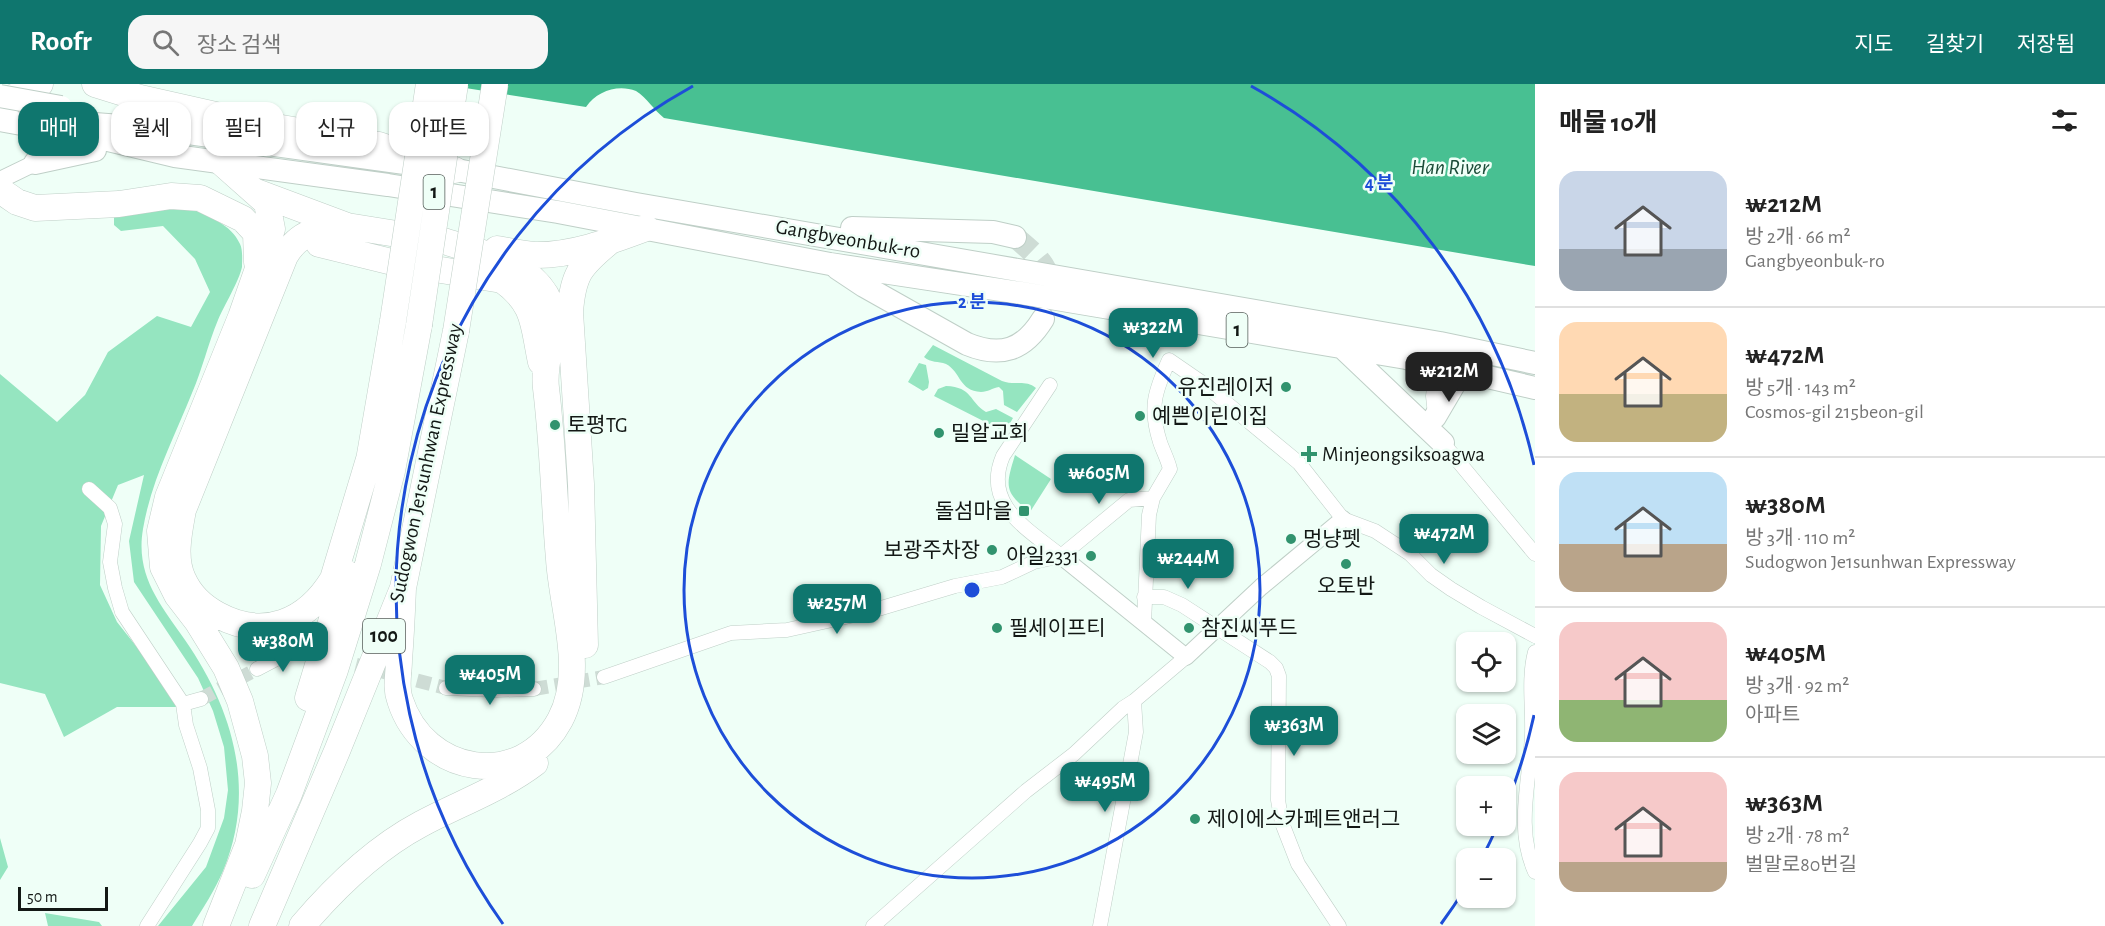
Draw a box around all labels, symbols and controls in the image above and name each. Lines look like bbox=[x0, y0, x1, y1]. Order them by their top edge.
search box bbox=[128, 15, 548, 69]
icon: search bbox=[149, 26, 182, 59]
text: Roofr bbox=[30, 28, 92, 56]
text: 장소 검색 bbox=[197, 34, 281, 56]
text: 지도 bbox=[1854, 34, 1893, 55]
text: 길찾기 bbox=[1926, 34, 1984, 55]
text: 저장됨 bbox=[2017, 34, 2075, 55]
chip: 매매 bbox=[18, 102, 99, 156]
chip: 월세 bbox=[111, 102, 191, 156]
chip: 필터 bbox=[203, 102, 284, 156]
chip: 신규 bbox=[296, 102, 377, 156]
chip: 아파트 bbox=[389, 102, 489, 156]
icon: filters bbox=[2048, 104, 2081, 137]
text: 매물 10개 bbox=[1559, 110, 1658, 136]
water label: Han River bbox=[1411, 156, 1490, 178]
text: 4 분 bbox=[1365, 174, 1394, 193]
road number: 1 bbox=[424, 175, 444, 209]
text: ₩212M bbox=[1745, 191, 1822, 217]
icon: home bbox=[1607, 195, 1679, 267]
street label: Gangbyeonbuk-ro bbox=[774, 216, 922, 262]
text: 방 2개 · 66 m² bbox=[1745, 227, 1850, 247]
text: Gangbyeonbuk-ro bbox=[1745, 251, 1885, 271]
text: 2 분 bbox=[958, 293, 986, 312]
pin: ₩322M bbox=[1111, 308, 1195, 359]
road number: 1 bbox=[1226, 313, 1248, 347]
text: ₩322M bbox=[1123, 317, 1183, 337]
street label: Sudogwon Je1sunhwan Expressway bbox=[386, 322, 466, 604]
text: ₩472M bbox=[1745, 342, 1825, 368]
icon: home bbox=[1607, 346, 1679, 418]
pin: ₩212M bbox=[1407, 352, 1491, 403]
text: ₩212M bbox=[1419, 361, 1479, 381]
place label: 유진레이저 bbox=[1177, 376, 1274, 398]
text: 방 5개 · 143 m² bbox=[1745, 378, 1856, 398]
marker: 유진레이저 bbox=[1279, 380, 1293, 394]
text: Cosmos-gil 215beon-gil bbox=[1745, 402, 1924, 422]
place label: 예쁜이린이집 bbox=[1152, 405, 1268, 427]
marker: 예쁜이린이집 bbox=[1133, 409, 1147, 423]
place label: 토평TG bbox=[567, 414, 628, 436]
marker: 토평TG bbox=[548, 418, 562, 432]
place label: 밀알교회 bbox=[951, 422, 1028, 444]
marker: 밀알교회 bbox=[932, 426, 946, 440]
place label: Minjeongsiksoagwa bbox=[1322, 444, 1485, 465]
marker: Minjeongsiksoagwa bbox=[1300, 445, 1318, 463]
pin: ₩605M bbox=[1057, 454, 1141, 505]
text: ₩605M bbox=[1068, 463, 1130, 483]
text: ₩380M bbox=[1745, 492, 1826, 518]
icon: home bbox=[1607, 496, 1679, 568]
place label: 돌섬마을 bbox=[935, 500, 1012, 522]
marker: 돌섬마을 bbox=[1017, 504, 1031, 518]
pin: ₩472M bbox=[1402, 514, 1486, 565]
text: ₩472M bbox=[1413, 523, 1475, 543]
place label: 멍냥펫 bbox=[1303, 528, 1361, 550]
text: 방 3개 · 110 m² bbox=[1745, 528, 1855, 548]
marker: 멍냥펫 bbox=[1284, 532, 1298, 546]
place label: 보광주차장 bbox=[883, 539, 980, 561]
pin: ₩244M bbox=[1146, 539, 1230, 590]
marker: 보광주차장 bbox=[985, 543, 999, 557]
place label: 아일2331 bbox=[1006, 545, 1079, 567]
text: ₩244M bbox=[1157, 548, 1219, 568]
marker: 아일2331 bbox=[1084, 549, 1098, 563]
text: Sudogwon Je1sunhwan Expressway bbox=[1745, 552, 2016, 572]
marker: 오토반 bbox=[1339, 557, 1353, 571]
place label: 오토반 bbox=[1317, 575, 1375, 597]
centre of rings bbox=[962, 580, 982, 600]
pin: ₩257M bbox=[795, 584, 879, 635]
text: ₩257M bbox=[807, 593, 867, 613]
place label: 필세이프티 bbox=[1009, 617, 1106, 639]
place label: 참진씨푸드 bbox=[1201, 617, 1298, 639]
road number: 100 bbox=[363, 619, 405, 653]
marker: 필세이프티 bbox=[990, 621, 1004, 635]
marker: 참진씨푸드 bbox=[1182, 621, 1196, 635]
pin: ₩380M bbox=[241, 622, 325, 673]
text: ₩380M bbox=[252, 631, 314, 651]
map controls bbox=[1456, 632, 1516, 908]
button: locate bbox=[1456, 632, 1516, 692]
text: ₩405M bbox=[1745, 640, 1826, 666]
icon: home bbox=[1607, 646, 1679, 718]
pin: ₩405M bbox=[448, 655, 532, 706]
text: ₩405M bbox=[459, 664, 521, 684]
text: 방 3개 · 92 m² bbox=[1745, 676, 1849, 696]
button: layers bbox=[1456, 704, 1516, 764]
text: 아파트 bbox=[1745, 705, 1800, 725]
pin: ₩363M bbox=[1252, 706, 1336, 757]
text: ₩363M bbox=[1264, 715, 1324, 735]
pin: ₩495M bbox=[1063, 762, 1147, 813]
text: ₩495M bbox=[1074, 771, 1136, 791]
button: + bbox=[1456, 776, 1516, 836]
text: ₩363M bbox=[1745, 790, 1823, 816]
icon: home bbox=[1607, 796, 1679, 868]
place label: 제이에스카페트앤러그 bbox=[1207, 808, 1400, 830]
marker: 제이에스카페트앤러그 bbox=[1188, 812, 1202, 826]
text: 방 2개 · 78 m² bbox=[1745, 826, 1849, 846]
button: − bbox=[1456, 848, 1516, 908]
text: 벌말로80번길 bbox=[1745, 855, 1857, 875]
scale bar bbox=[18, 884, 108, 912]
text: 50 m bbox=[27, 889, 58, 905]

